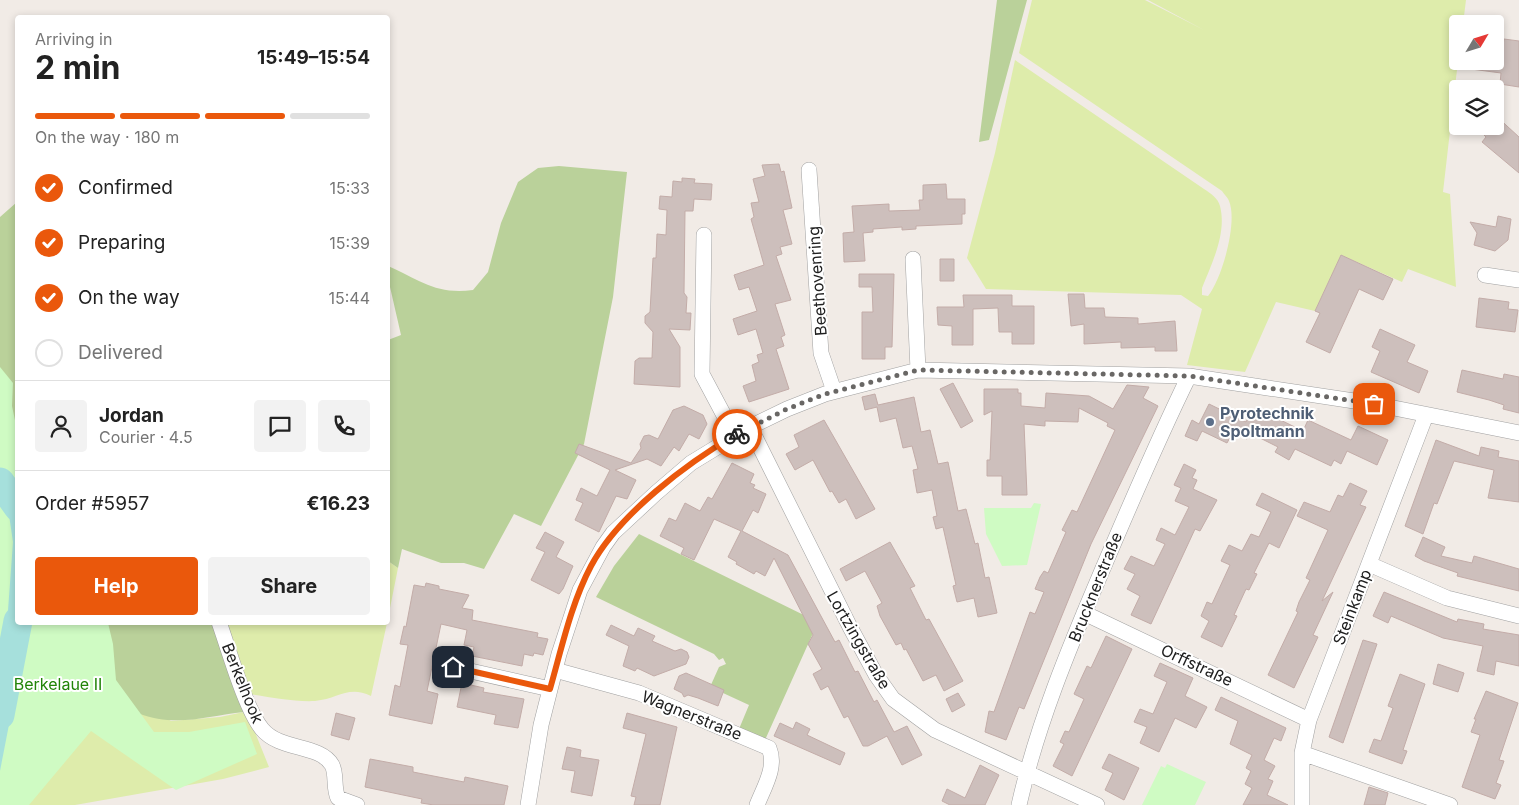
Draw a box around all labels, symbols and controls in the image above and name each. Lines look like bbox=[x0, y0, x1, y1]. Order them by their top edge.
north arrow bbox=[1449, 15, 1504, 70]
map controls bbox=[1449, 15, 1504, 135]
text: Arriving in bbox=[35, 29, 112, 49]
text: 15:49–15:54 bbox=[257, 46, 370, 69]
text: 2 min bbox=[35, 48, 121, 87]
button: layers bbox=[1449, 80, 1504, 135]
text: On the way · 180 m bbox=[35, 127, 179, 147]
icon: check bbox=[35, 174, 63, 202]
text: Confirmed bbox=[78, 176, 173, 199]
text: 15:33 bbox=[329, 178, 370, 198]
street label: Beethovenring bbox=[803, 225, 831, 337]
icon: check bbox=[35, 229, 63, 257]
text: Preparing bbox=[78, 231, 165, 254]
text: 15:39 bbox=[329, 233, 370, 253]
icon: check bbox=[35, 284, 63, 312]
text: On the way bbox=[78, 286, 180, 309]
text: 15:44 bbox=[328, 288, 370, 308]
text: Delivered bbox=[78, 341, 163, 364]
pin bbox=[1353, 383, 1395, 425]
icon: bag bbox=[1360, 390, 1388, 418]
button: person bbox=[35, 400, 87, 452]
button: chat bbox=[254, 400, 306, 452]
button: phone bbox=[318, 400, 370, 452]
place label: Pyrotechnik Spoltmann bbox=[1220, 403, 1315, 441]
text: Jordan bbox=[99, 404, 164, 427]
courier bbox=[712, 409, 762, 459]
marker: Pyrotechnik Spoltmann bbox=[1204, 416, 1216, 428]
icon: bike bbox=[723, 420, 751, 448]
text: Courier · 4.5 bbox=[99, 427, 193, 447]
text: Order #5957 bbox=[35, 492, 149, 515]
text: €16.23 bbox=[306, 492, 370, 515]
street label: Brucknerstraße bbox=[1064, 529, 1126, 645]
button: Help bbox=[35, 557, 198, 615]
button: Share bbox=[208, 557, 370, 615]
street label: Steinkamp bbox=[1328, 566, 1376, 648]
street label: Lortzingstraße bbox=[823, 587, 895, 693]
street label: Berkelhook bbox=[218, 640, 268, 726]
street label: Orffstraße bbox=[1158, 640, 1236, 690]
pin bbox=[432, 646, 474, 688]
icon: home bbox=[439, 653, 467, 681]
park label: Berkelaue II bbox=[14, 674, 102, 694]
street label: Wagnerstraße bbox=[639, 686, 745, 744]

